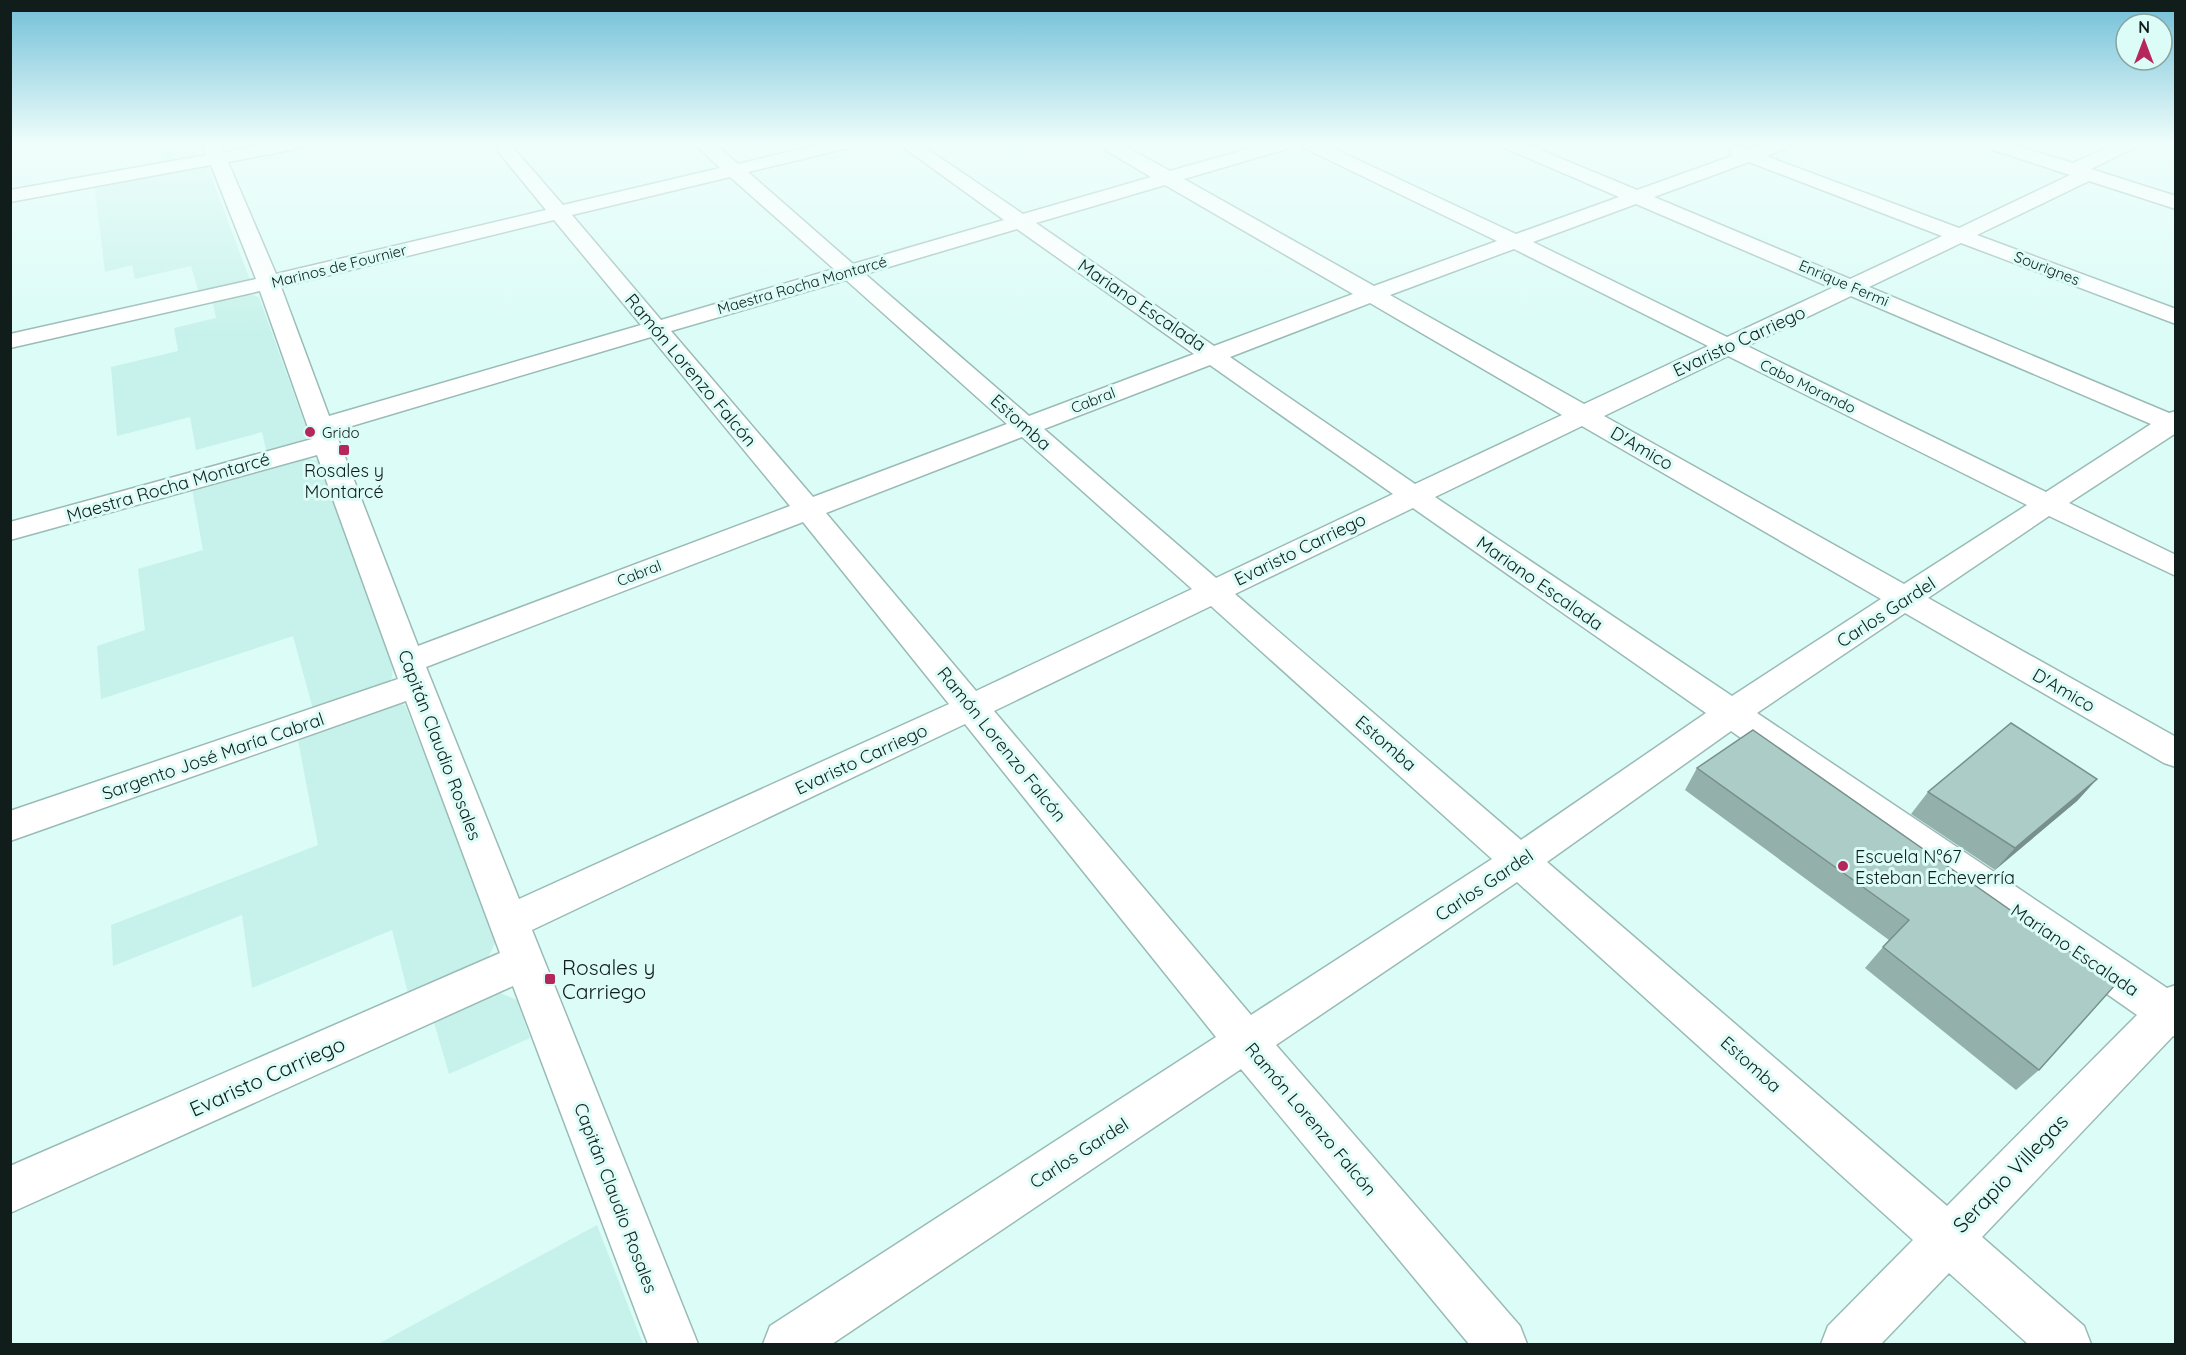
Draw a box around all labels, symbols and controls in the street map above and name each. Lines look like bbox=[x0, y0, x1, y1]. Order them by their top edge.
north arrow bbox=[2114, 12, 2174, 72]
text: N bbox=[2138, 17, 2150, 37]
street label: Marinos de Fournier bbox=[269, 240, 409, 292]
street label: Sourignes bbox=[2012, 247, 2082, 289]
street label: Maestra Rocha Montarcé bbox=[715, 252, 889, 318]
street label: Mariano Escalada bbox=[1074, 254, 1210, 356]
street label: Enrique Fermi bbox=[1796, 256, 1892, 310]
street label: Ramón Lorenzo Falcón bbox=[620, 289, 762, 451]
street label: Evaristo Carriego bbox=[1669, 300, 1809, 382]
street label: Cabo Morando bbox=[1757, 355, 1859, 417]
street label: Cabral bbox=[1068, 383, 1118, 417]
street label: Estomba bbox=[986, 389, 1056, 455]
street label: D'Amico bbox=[1607, 421, 1677, 475]
place label: Grido bbox=[322, 423, 360, 442]
marker: Grido bbox=[303, 425, 317, 439]
marker: Rosales y Montarcé bbox=[337, 443, 351, 457]
street label: Maestra Rocha Montarcé bbox=[64, 447, 272, 527]
place label: Rosales y Montarcé bbox=[304, 459, 384, 503]
street label: Evaristo Carriego bbox=[1230, 507, 1370, 591]
street label: Mariano Escalada bbox=[1472, 531, 1608, 635]
street label: Cabral bbox=[614, 556, 664, 590]
street label: Carlos Gardel bbox=[1832, 572, 1940, 652]
street label: Capitán Claudio Rosales bbox=[393, 647, 487, 843]
street label: Ramón Lorenzo Falcón bbox=[932, 662, 1072, 826]
street label: D'Amico bbox=[2029, 663, 2099, 717]
street label: Sargento José María Cabral bbox=[99, 707, 327, 805]
street label: Estomba bbox=[1351, 710, 1421, 776]
street label: Evaristo Carriego bbox=[791, 718, 931, 800]
street label: Carlos Gardel bbox=[1431, 844, 1537, 926]
place label: Escuela N°67 Esteban Echeverría bbox=[1855, 845, 2015, 889]
marker: Escuela N°67 Esteban Echeverría bbox=[1836, 859, 1850, 873]
street label: Mariano Escalada bbox=[2007, 899, 2143, 1001]
place label: Rosales y Carriego bbox=[562, 954, 655, 1004]
marker: Rosales y Carriego bbox=[543, 972, 557, 986]
street label: Evaristo Carriego bbox=[185, 1030, 349, 1122]
street label: Estomba bbox=[1716, 1031, 1786, 1097]
street label: Ramón Lorenzo Falcón bbox=[1240, 1038, 1382, 1200]
street label: Capitán Claudio Rosales bbox=[569, 1100, 663, 1296]
street label: Serapio Villegas bbox=[1947, 1108, 2073, 1238]
street label: Carlos Gardel bbox=[1025, 1113, 1133, 1193]

